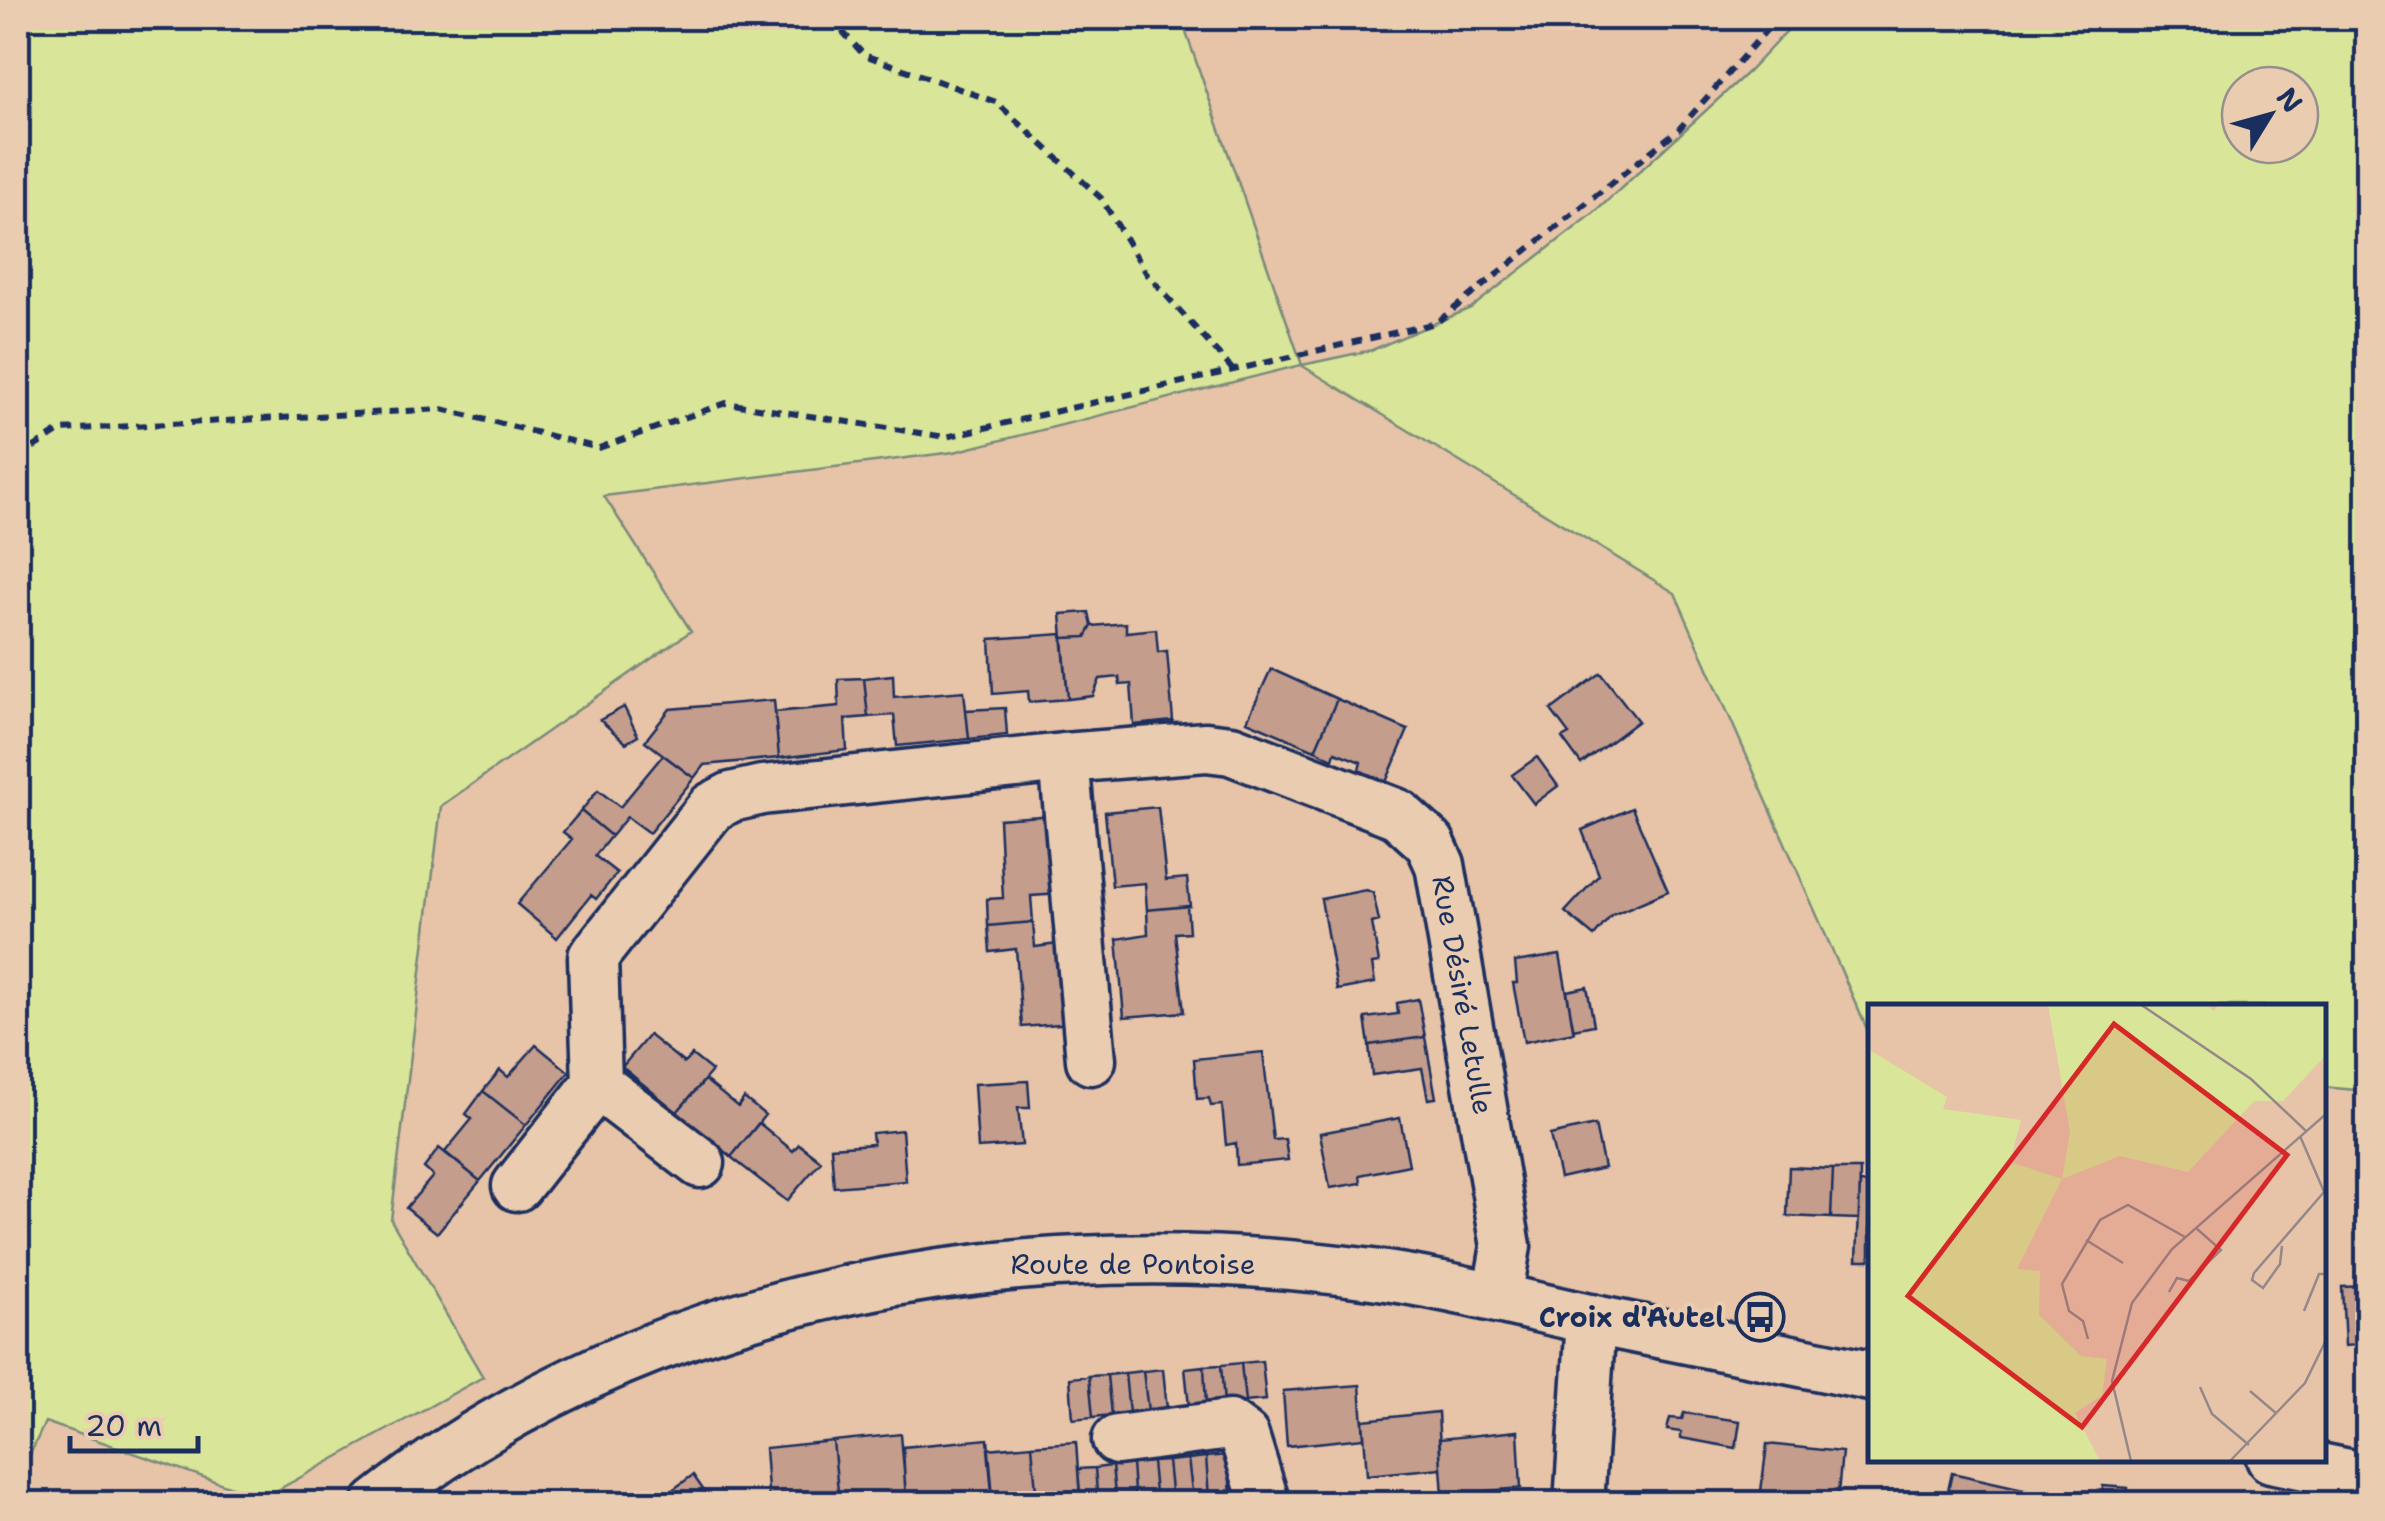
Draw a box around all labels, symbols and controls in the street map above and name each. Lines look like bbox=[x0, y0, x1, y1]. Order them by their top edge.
north arrow bbox=[2220, 65, 2320, 165]
text: N bbox=[2268, 80, 2312, 120]
street label: Rue Désiré Letulle bbox=[1423, 873, 1503, 1117]
inset map bbox=[1868, 1004, 2325, 1461]
street label: Route de Pontoise bbox=[1010, 1245, 1256, 1283]
bus stop icon: Croix d'Autel bbox=[1734, 1291, 1786, 1343]
place label: Croix d'Autel bbox=[1539, 1298, 1725, 1336]
scale bar bbox=[70, 1391, 198, 1453]
text: 20 m bbox=[85, 1405, 162, 1446]

